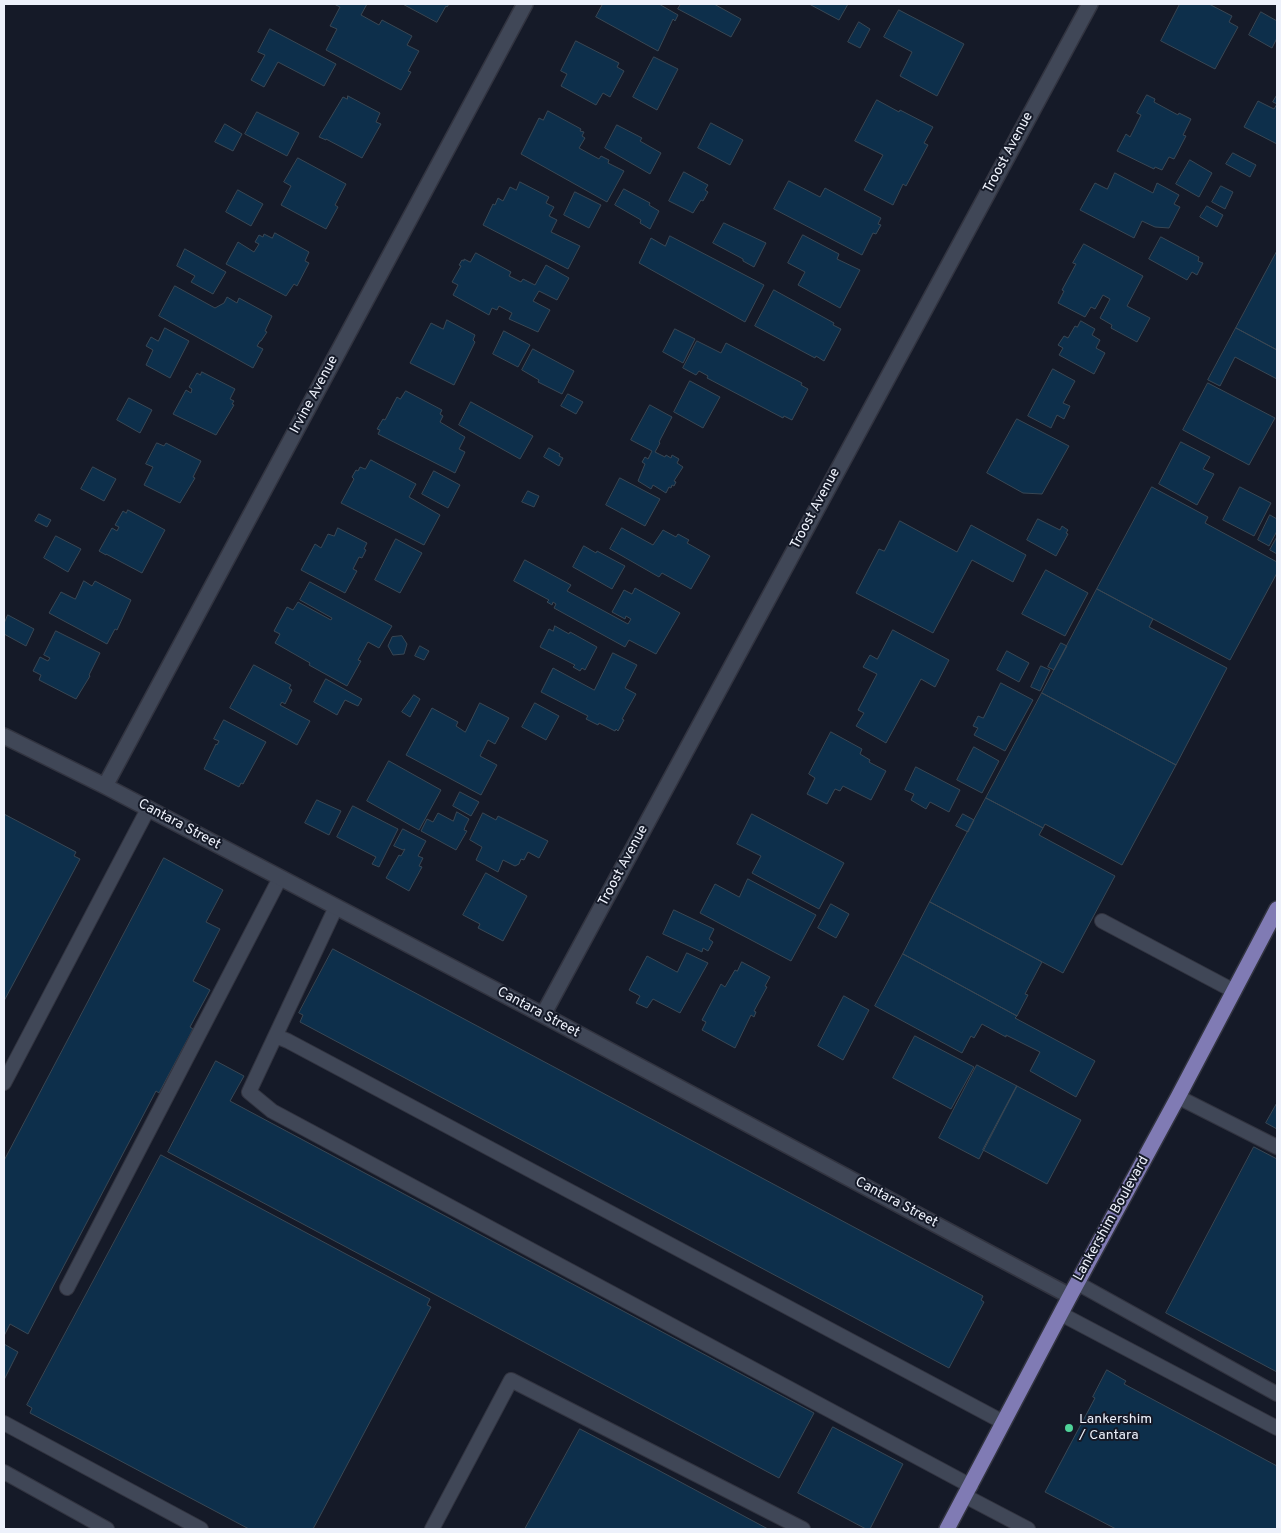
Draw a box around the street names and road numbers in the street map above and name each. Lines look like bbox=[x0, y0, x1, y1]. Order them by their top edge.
street label: Troost Avenue bbox=[981, 110, 1037, 196]
street label: Irvine Avenue bbox=[287, 353, 343, 437]
street label: Troost Avenue bbox=[788, 466, 844, 552]
street label: Cantara Street bbox=[135, 796, 223, 854]
street label: Troost Avenue bbox=[596, 823, 652, 909]
street label: Cantara Street bbox=[494, 984, 582, 1042]
street label: Lankershim Boulevard bbox=[1071, 1154, 1153, 1284]
street label: Cantara Street bbox=[852, 1174, 940, 1232]

